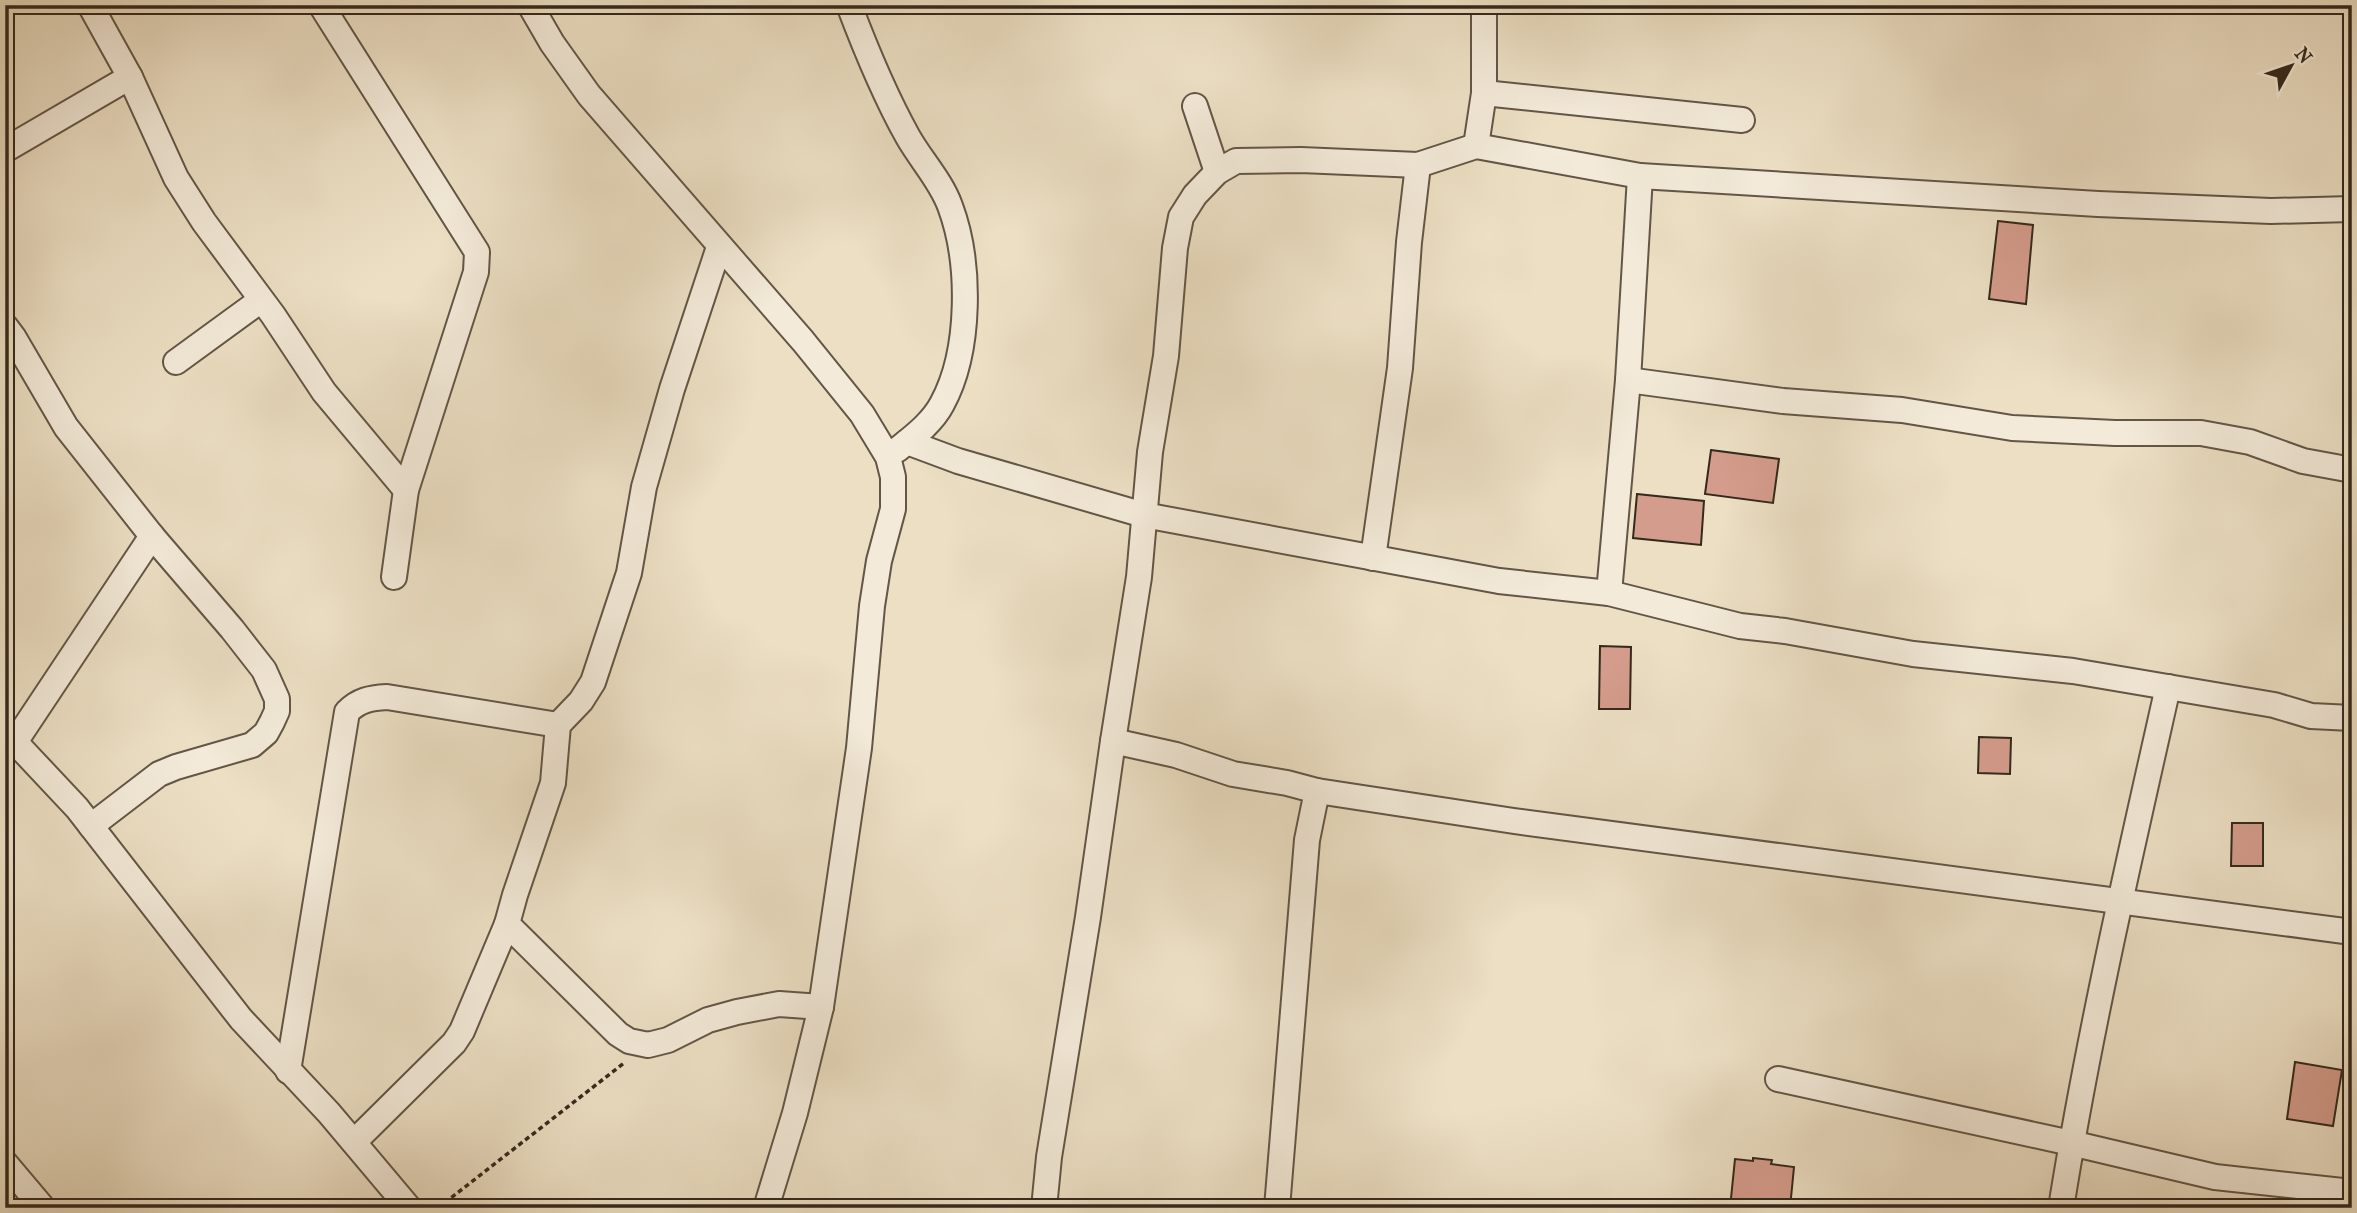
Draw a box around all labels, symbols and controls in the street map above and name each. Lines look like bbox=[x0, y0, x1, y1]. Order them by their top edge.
north arrow bbox=[2256, 32, 2326, 102]
text: N bbox=[2290, 43, 2317, 69]

